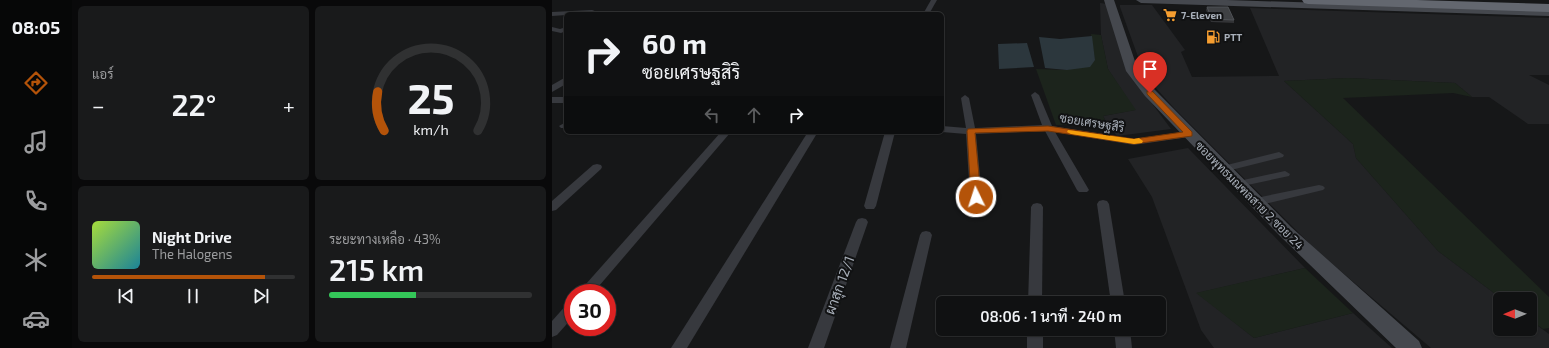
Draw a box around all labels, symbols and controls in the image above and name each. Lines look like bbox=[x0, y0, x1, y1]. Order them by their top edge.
supermarket icon: 7-Eleven bbox=[1162, 7, 1178, 23]
place label: 7-Eleven bbox=[1181, 9, 1222, 21]
text: 08:05 bbox=[12, 16, 60, 38]
text: 60 m bbox=[642, 26, 707, 60]
icon: right bbox=[576, 28, 628, 80]
fuel station icon: PTT bbox=[1205, 29, 1221, 45]
place label: PTT bbox=[1224, 31, 1242, 43]
pin bbox=[1133, 52, 1167, 93]
icon: arrive bbox=[1139, 58, 1161, 80]
text: ซอยเศรษฐสิริ bbox=[642, 61, 740, 83]
text: แอร์ bbox=[92, 66, 113, 82]
icon: directions bbox=[22, 69, 50, 97]
text: 25 bbox=[407, 72, 454, 122]
text: 22° bbox=[171, 86, 216, 122]
text: − bbox=[92, 92, 105, 118]
text: + bbox=[283, 92, 295, 118]
icon: left bbox=[701, 104, 723, 126]
icon: ahead bbox=[743, 104, 765, 126]
icon: right bbox=[785, 104, 807, 126]
street label: ซอยเศรษฐสิริ bbox=[1058, 110, 1126, 136]
text: km/h bbox=[413, 121, 448, 138]
icon: music bbox=[22, 128, 50, 156]
street label: ซอยพุทธมณฑลสาย 2 ซอย 24 bbox=[1191, 138, 1307, 254]
position arrow bbox=[955, 176, 997, 218]
icon: phone bbox=[22, 187, 50, 215]
text: Night Drive bbox=[152, 228, 232, 246]
text: ระยะทางเหลือ · 43% bbox=[329, 231, 441, 247]
icon: climate bbox=[22, 246, 50, 274]
text: The Halogens bbox=[152, 246, 232, 262]
text: 215 km bbox=[329, 251, 424, 287]
street label: ผาสุก 12/1 bbox=[821, 253, 859, 317]
speed limit sign: 30 bbox=[564, 284, 616, 336]
icon: previous bbox=[115, 285, 137, 307]
icon: pause bbox=[182, 285, 204, 307]
icon: next bbox=[250, 285, 272, 307]
north arrow bbox=[1493, 292, 1537, 336]
map controls bbox=[1493, 292, 1537, 336]
icon: car bbox=[22, 305, 50, 333]
text: 08:06 · 1 นาที · 240 m bbox=[980, 307, 1122, 325]

